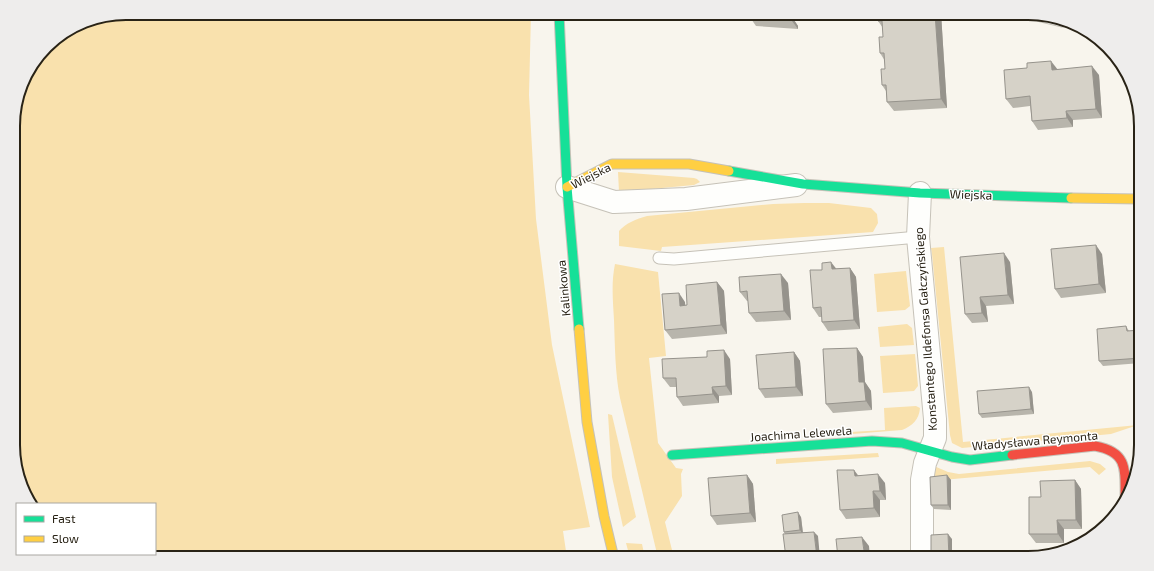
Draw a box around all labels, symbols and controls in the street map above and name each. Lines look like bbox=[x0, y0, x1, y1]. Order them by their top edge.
street label: Wiejska bbox=[568, 159, 613, 192]
street label: Wiejska bbox=[949, 186, 993, 203]
street label: Konstantego Ildefonsa Gałczyńskiego bbox=[911, 227, 939, 431]
street label: Kalinkowa bbox=[554, 259, 572, 317]
street label: Joachima Lelewela bbox=[750, 422, 852, 444]
street label: Władysława Reymonta bbox=[971, 428, 1099, 452]
legend bbox=[16, 503, 156, 555]
text: Fast bbox=[52, 511, 76, 525]
text: Slow bbox=[52, 531, 79, 545]

